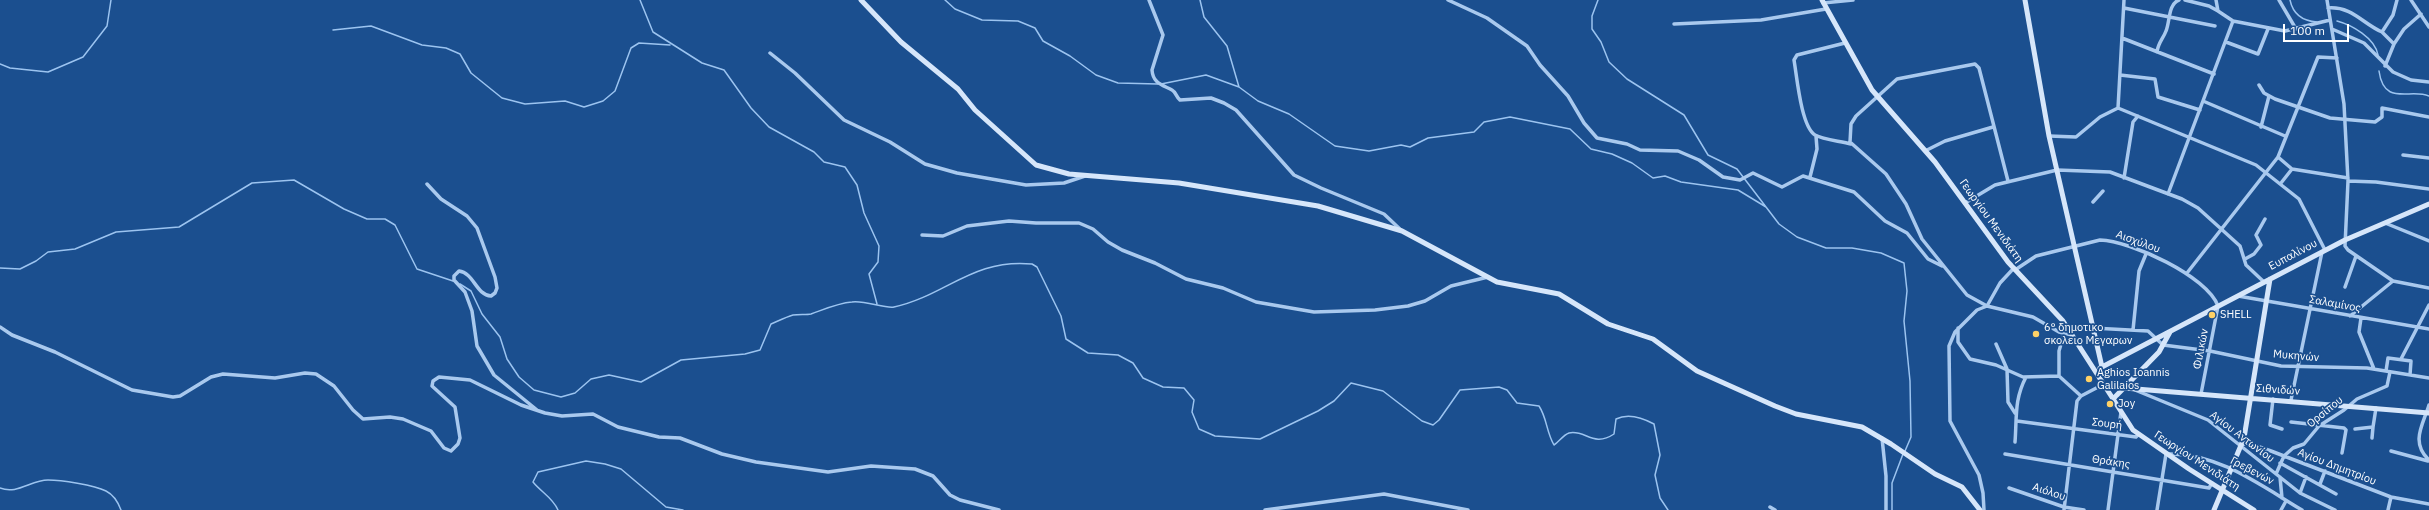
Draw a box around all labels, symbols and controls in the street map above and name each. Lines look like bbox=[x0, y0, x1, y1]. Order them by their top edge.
scale bar bbox=[2285, 16, 2351, 42]
text: 100 m bbox=[2290, 23, 2325, 38]
street label: Γεωργίου Μενιδιάτη bbox=[1956, 177, 2026, 265]
street label: Αισχύλου bbox=[2114, 228, 2162, 256]
street label: Ευπαλίνου bbox=[2266, 237, 2320, 273]
street label: Σαλαμίνος bbox=[2308, 293, 2362, 315]
place label: SHELL bbox=[2220, 308, 2252, 322]
marker: SHELL bbox=[2207, 310, 2217, 320]
place label: 6° δημοτικο σκολειο Μεγαρων bbox=[2044, 321, 2132, 347]
street label: Φιλικών bbox=[2191, 328, 2211, 370]
marker: 6° δημοτικο σκολειο Μεγαρων bbox=[2031, 329, 2041, 339]
street label: Μυκηνών bbox=[2272, 347, 2320, 365]
place label: Aghios Ioannis Galilaios bbox=[2097, 366, 2170, 392]
marker: Aghios Ioannis Galilaios bbox=[2084, 374, 2094, 384]
street label: Σιθνιδών bbox=[2256, 382, 2300, 398]
street label: Ορσίπου bbox=[2304, 393, 2346, 431]
place label: Joy bbox=[2118, 397, 2135, 411]
marker: Joy bbox=[2105, 399, 2115, 409]
street label: Αγίου Αντωνίου bbox=[2207, 408, 2277, 466]
street label: Σουρή bbox=[2091, 416, 2123, 432]
street label: Γεωργίου Μενιδιάτη bbox=[2152, 428, 2242, 494]
street label: Αγίου Δημητρίου bbox=[2296, 446, 2378, 488]
street label: Θράκης bbox=[2091, 452, 2131, 472]
street label: Γρεβενών bbox=[2228, 454, 2276, 488]
street label: Αιόλου bbox=[2031, 480, 2067, 504]

